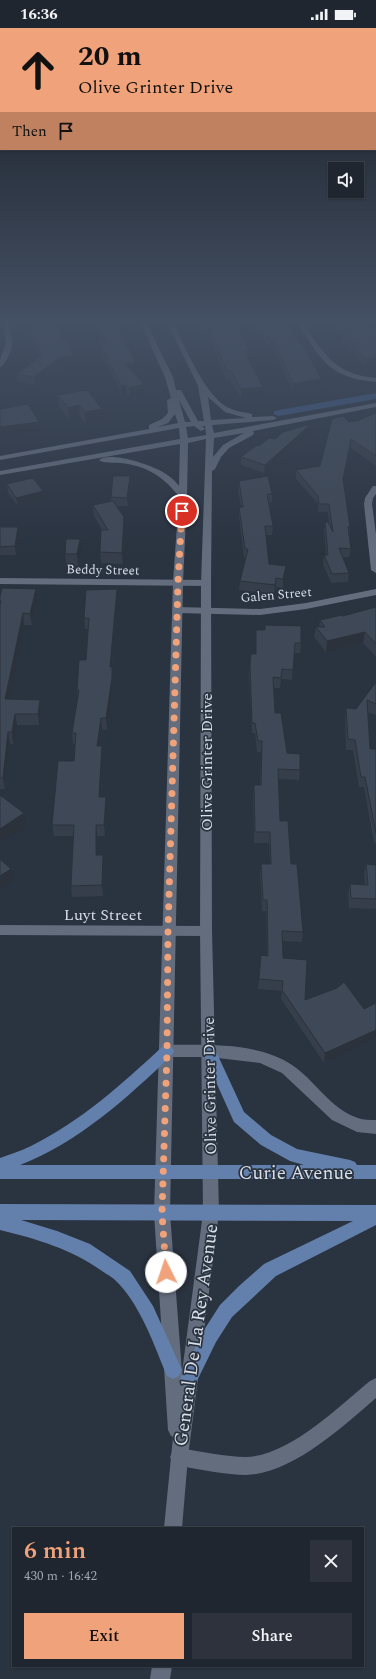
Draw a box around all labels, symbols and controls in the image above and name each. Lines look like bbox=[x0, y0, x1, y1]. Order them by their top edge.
text: 16:36 bbox=[20, 3, 58, 26]
text: 20 m bbox=[78, 35, 142, 78]
icon: ahead bbox=[12, 44, 64, 96]
text: Olive Grinter Drive bbox=[78, 74, 233, 101]
text: Then bbox=[12, 120, 47, 143]
icon: arrive bbox=[55, 120, 77, 142]
map controls bbox=[328, 162, 364, 198]
button: sound bbox=[328, 162, 364, 198]
pin bbox=[165, 494, 199, 528]
icon: arrive bbox=[171, 500, 193, 522]
street label: Beddy Street bbox=[66, 559, 140, 581]
street label: Galen Street bbox=[240, 582, 313, 608]
street label: Olive Grinter Drive bbox=[195, 693, 219, 831]
street label: Luyt Street bbox=[64, 903, 143, 927]
street label: Olive Grinter Drive bbox=[197, 1017, 223, 1155]
street label: Curie Avenue bbox=[239, 1159, 353, 1188]
street label: General De La Rey Avenue bbox=[167, 1222, 226, 1448]
position arrow bbox=[145, 1251, 187, 1293]
text: 6 min bbox=[24, 1533, 86, 1569]
button: close bbox=[310, 1540, 352, 1582]
text: 430 m · 16:42 bbox=[24, 1566, 97, 1586]
button: Exit bbox=[24, 1613, 184, 1659]
button: Share bbox=[192, 1613, 352, 1659]

